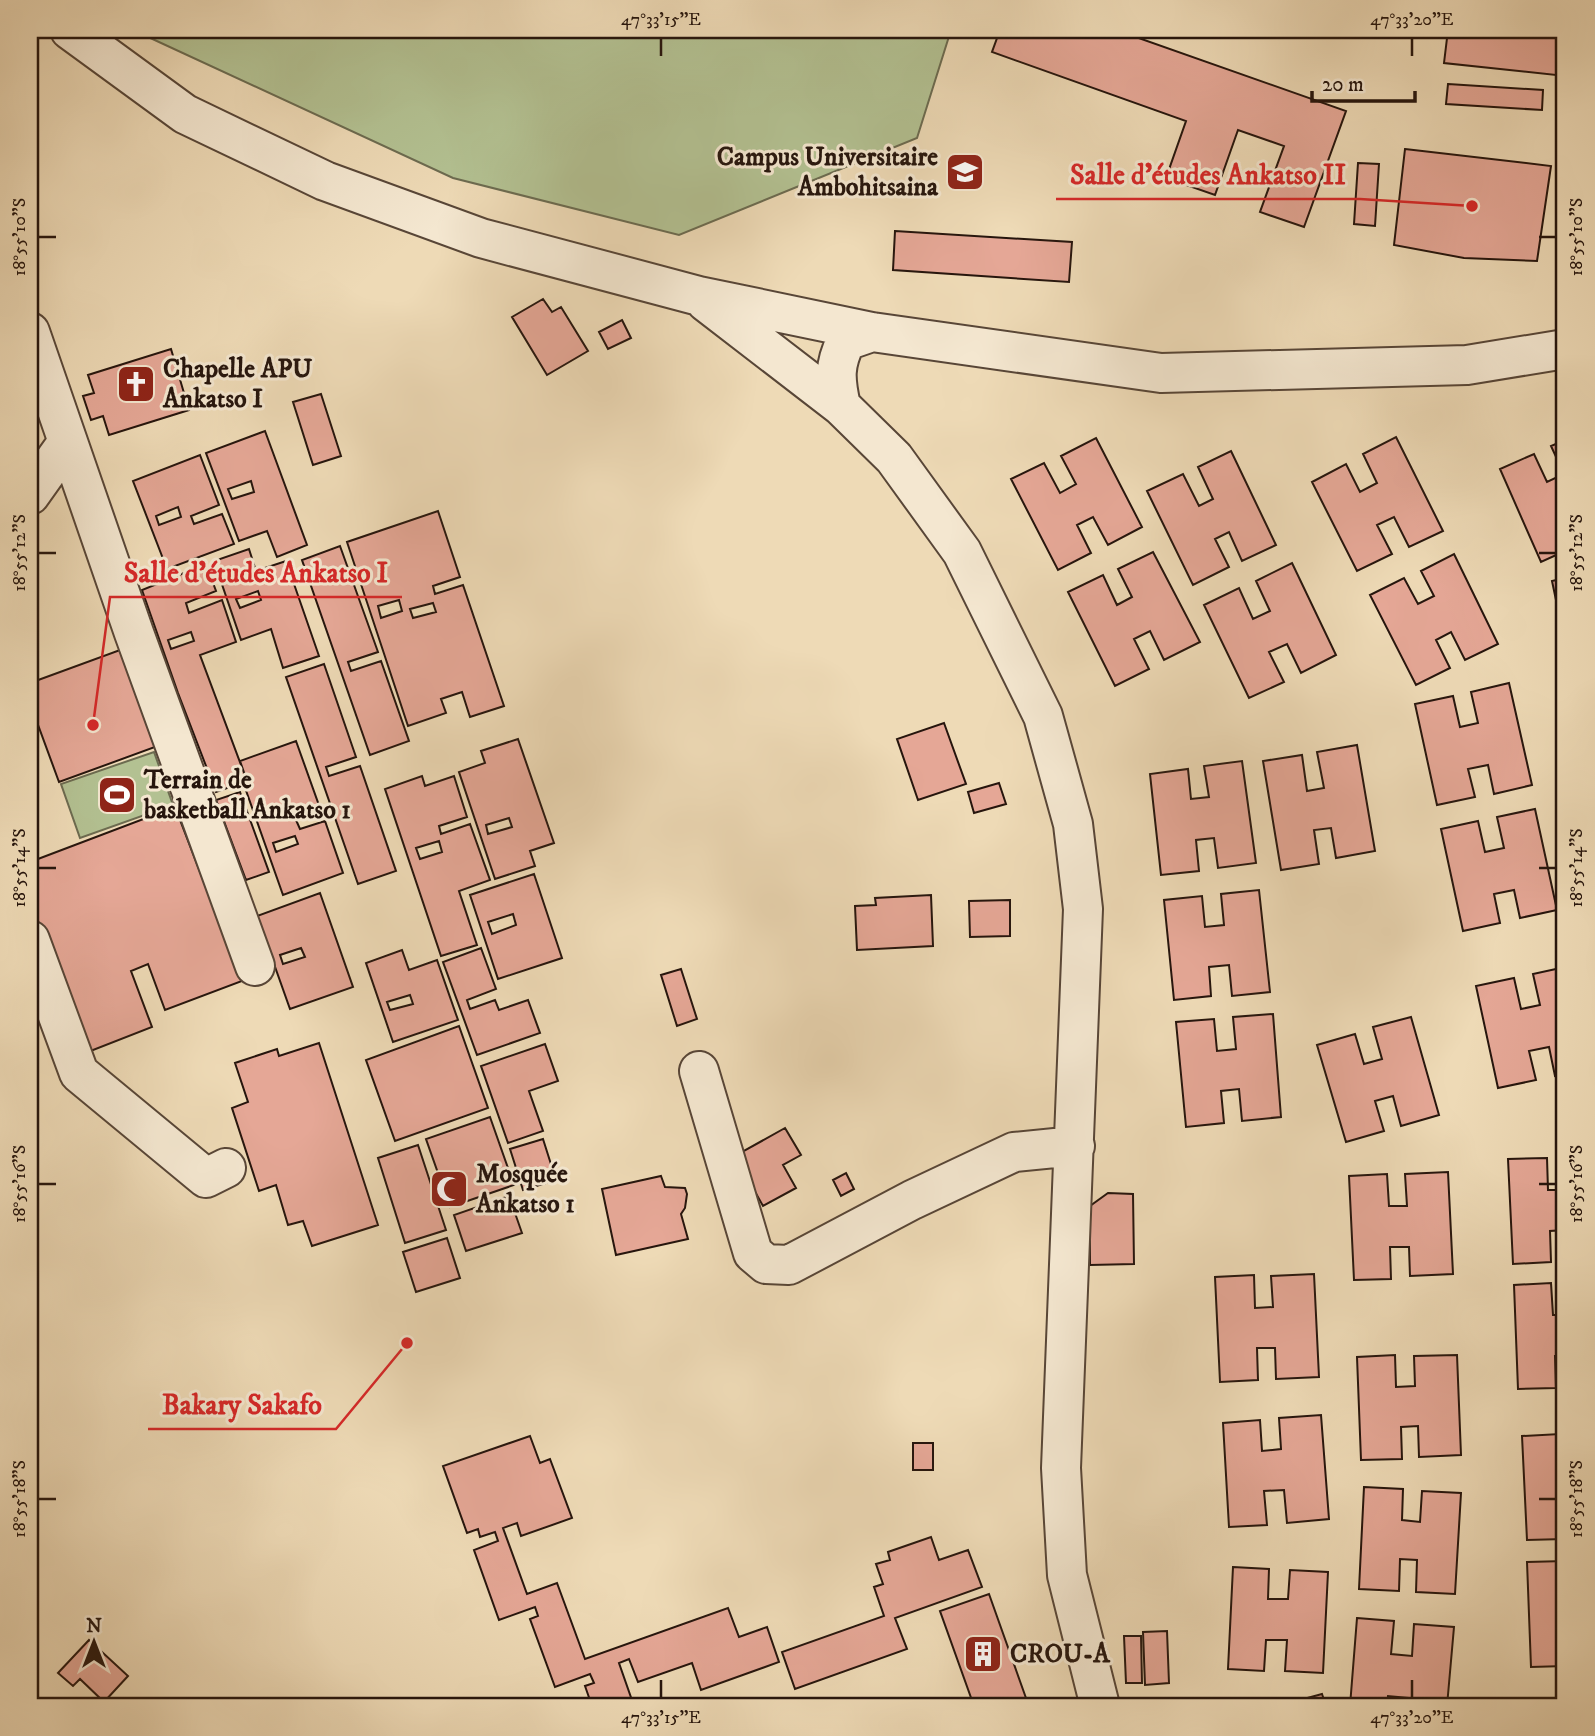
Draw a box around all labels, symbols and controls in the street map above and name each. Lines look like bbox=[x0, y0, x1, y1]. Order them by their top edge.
text: 47°33'15"E bbox=[621, 9, 701, 31]
text: 47°33'20"E bbox=[1370, 9, 1454, 31]
scale bar bbox=[1312, 60, 1415, 104]
text: 20 m bbox=[1322, 72, 1364, 98]
place label: Campus Universitaire Ambohitsaina bbox=[717, 141, 939, 204]
callout: Salle d'études Ankatso II bbox=[1056, 150, 1360, 199]
school or university icon: Campus Universitaire Ambohitsaina bbox=[944, 151, 986, 193]
text: Salle d'études Ankatso II bbox=[1070, 158, 1346, 193]
text: 18°55'10"S bbox=[9, 198, 31, 276]
text: 18°55'10"S bbox=[1566, 198, 1588, 276]
place label: Chapelle APU Ankatso I bbox=[162, 353, 312, 416]
church icon: Chapelle APU Ankatso I bbox=[115, 363, 157, 405]
text: 18°55'12"S bbox=[9, 514, 31, 592]
text: 18°55'12"S bbox=[1566, 514, 1588, 592]
callout: Salle d'études Ankatso I bbox=[110, 548, 402, 597]
text: Salle d'études Ankatso I bbox=[124, 556, 389, 591]
place label: Terrain de basketball Ankatso 1 bbox=[143, 764, 351, 827]
sports icon: Terrain de basketball Ankatso 1 bbox=[96, 774, 138, 816]
text: 18°55'14"S bbox=[9, 828, 31, 908]
text: 18°55'14"S bbox=[1566, 828, 1588, 908]
text: 18°55'16"S bbox=[9, 1145, 31, 1223]
text: 18°55'16"S bbox=[1566, 1145, 1588, 1223]
place label: Mosquée Ankatso 1 bbox=[475, 1158, 575, 1221]
mosque icon: Mosquée Ankatso 1 bbox=[428, 1168, 470, 1210]
callout: Bakary Sakafo bbox=[148, 1380, 336, 1429]
text: Bakary Sakafo bbox=[162, 1388, 322, 1423]
text: 18°55'18"S bbox=[9, 1460, 31, 1538]
text: 18°55'18"S bbox=[1566, 1460, 1588, 1538]
north arrow bbox=[60, 1606, 130, 1676]
text: N bbox=[86, 1615, 102, 1638]
building icon: CROU-A bbox=[962, 1633, 1004, 1675]
place label: CROU-A bbox=[1010, 1638, 1111, 1671]
text: 47°33'15"E bbox=[621, 1707, 701, 1729]
text: 47°33'20"E bbox=[1370, 1707, 1454, 1729]

